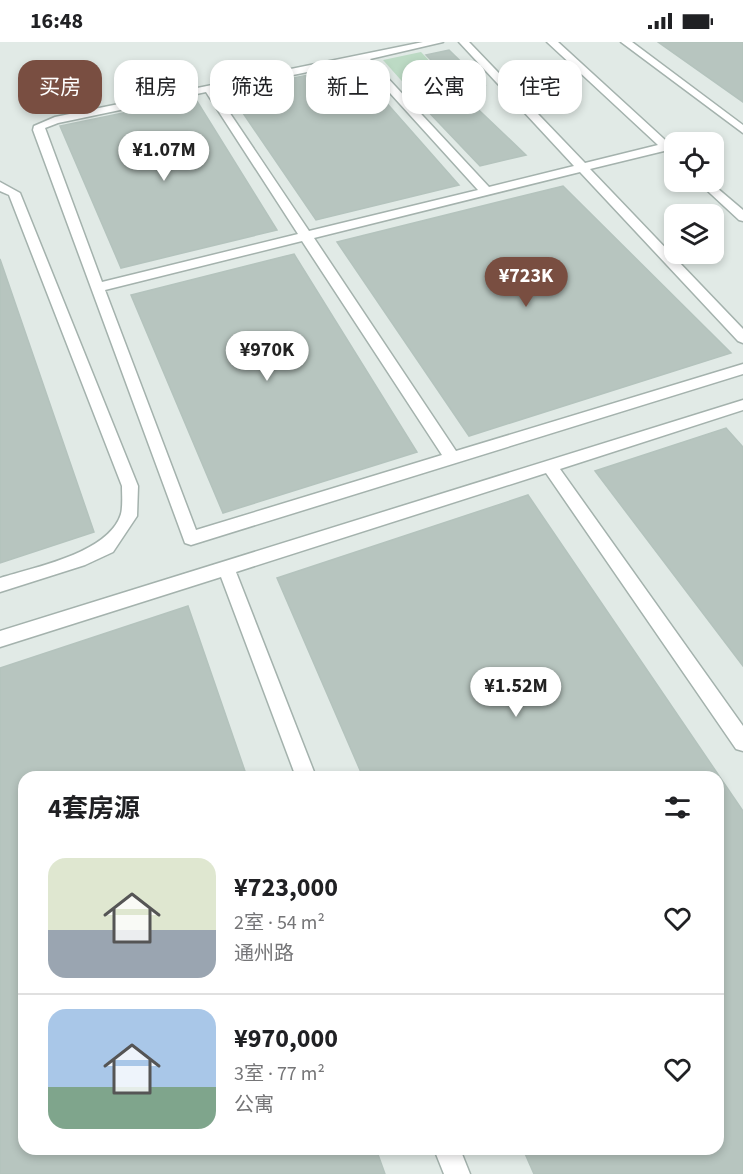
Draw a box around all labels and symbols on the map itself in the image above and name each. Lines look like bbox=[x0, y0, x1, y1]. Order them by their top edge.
pin: ¥1.07M bbox=[115, 131, 213, 182]
pin: ¥723K bbox=[484, 257, 568, 308]
pin: ¥970K bbox=[225, 331, 309, 382]
pin: ¥1.52M bbox=[467, 667, 565, 718]

